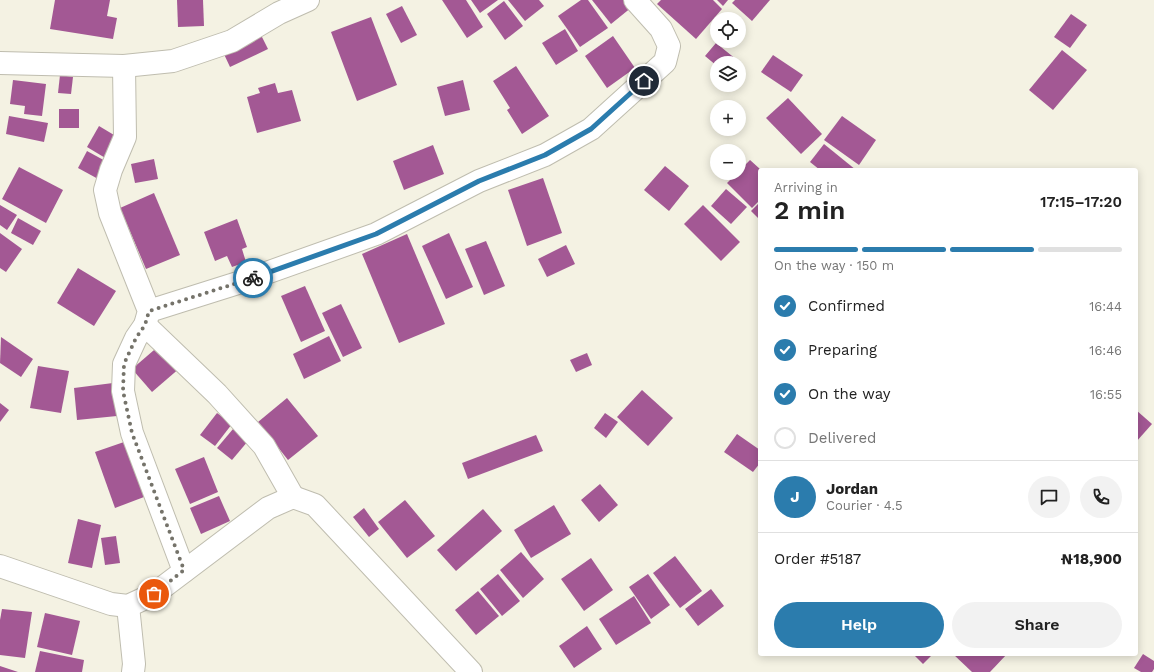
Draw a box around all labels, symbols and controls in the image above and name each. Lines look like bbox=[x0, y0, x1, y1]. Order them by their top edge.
map controls bbox=[710, 12, 746, 180]
button: locate bbox=[710, 12, 746, 48]
button: layers bbox=[710, 56, 746, 92]
pin bbox=[627, 64, 661, 98]
icon: home bbox=[633, 70, 655, 92]
button: + bbox=[710, 100, 746, 136]
button: − bbox=[710, 144, 746, 180]
text: Arriving in bbox=[774, 180, 838, 195]
text: 17:15–17:20 bbox=[1040, 193, 1122, 211]
text: 2 min bbox=[774, 195, 845, 225]
courier bbox=[233, 258, 273, 298]
text: On the way · 150 m bbox=[774, 258, 894, 273]
icon: bike bbox=[242, 267, 264, 289]
icon: check bbox=[774, 295, 796, 317]
text: Confirmed bbox=[808, 297, 885, 315]
text: 16:44 bbox=[1089, 299, 1122, 314]
icon: check bbox=[774, 339, 796, 361]
text: Preparing bbox=[808, 341, 877, 359]
text: 16:46 bbox=[1089, 343, 1122, 358]
icon: check bbox=[774, 383, 796, 405]
text: On the way bbox=[808, 385, 890, 403]
text: 16:55 bbox=[1090, 387, 1122, 402]
text: Delivered bbox=[808, 429, 876, 447]
button: chat bbox=[1028, 476, 1070, 518]
button: phone bbox=[1080, 476, 1122, 518]
text: Jordan bbox=[826, 480, 878, 498]
text: J bbox=[790, 488, 800, 506]
text: Courier · 4.5 bbox=[826, 498, 903, 513]
text: Order #5187 bbox=[774, 550, 861, 568]
text: ₦18,900 bbox=[1061, 550, 1122, 568]
pin bbox=[137, 577, 171, 611]
icon: bag bbox=[143, 583, 165, 605]
button: Help bbox=[774, 602, 944, 648]
button: Share bbox=[952, 602, 1122, 648]

